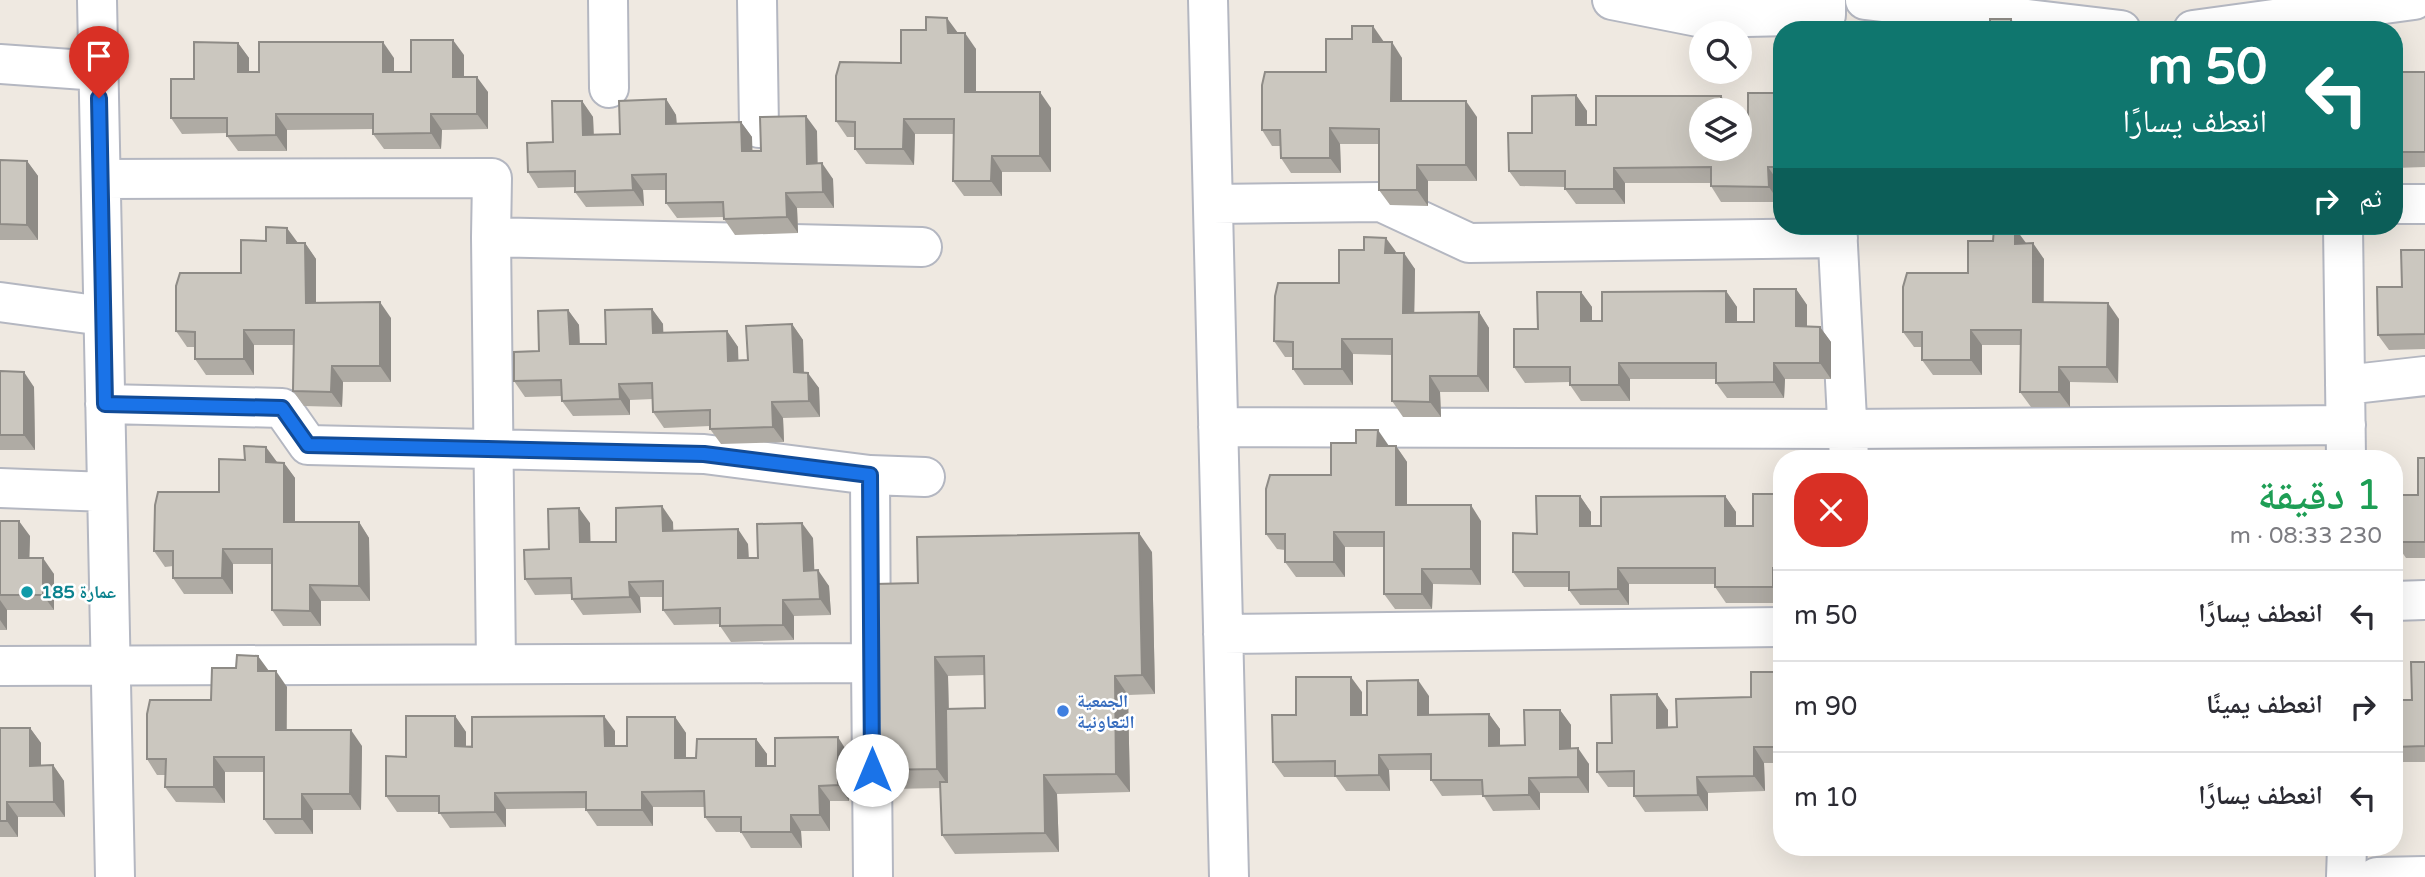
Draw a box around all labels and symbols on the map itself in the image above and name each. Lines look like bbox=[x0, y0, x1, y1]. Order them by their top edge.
pin bbox=[69, 26, 129, 98]
place label: عمارة 185 bbox=[41, 581, 116, 603]
marker: عمارة 185 bbox=[19, 584, 35, 600]
place label: الجمعية التعاونية bbox=[1077, 690, 1135, 733]
marker: الجمعية التعاونية bbox=[1055, 703, 1071, 719]
position arrow bbox=[835, 733, 909, 807]

